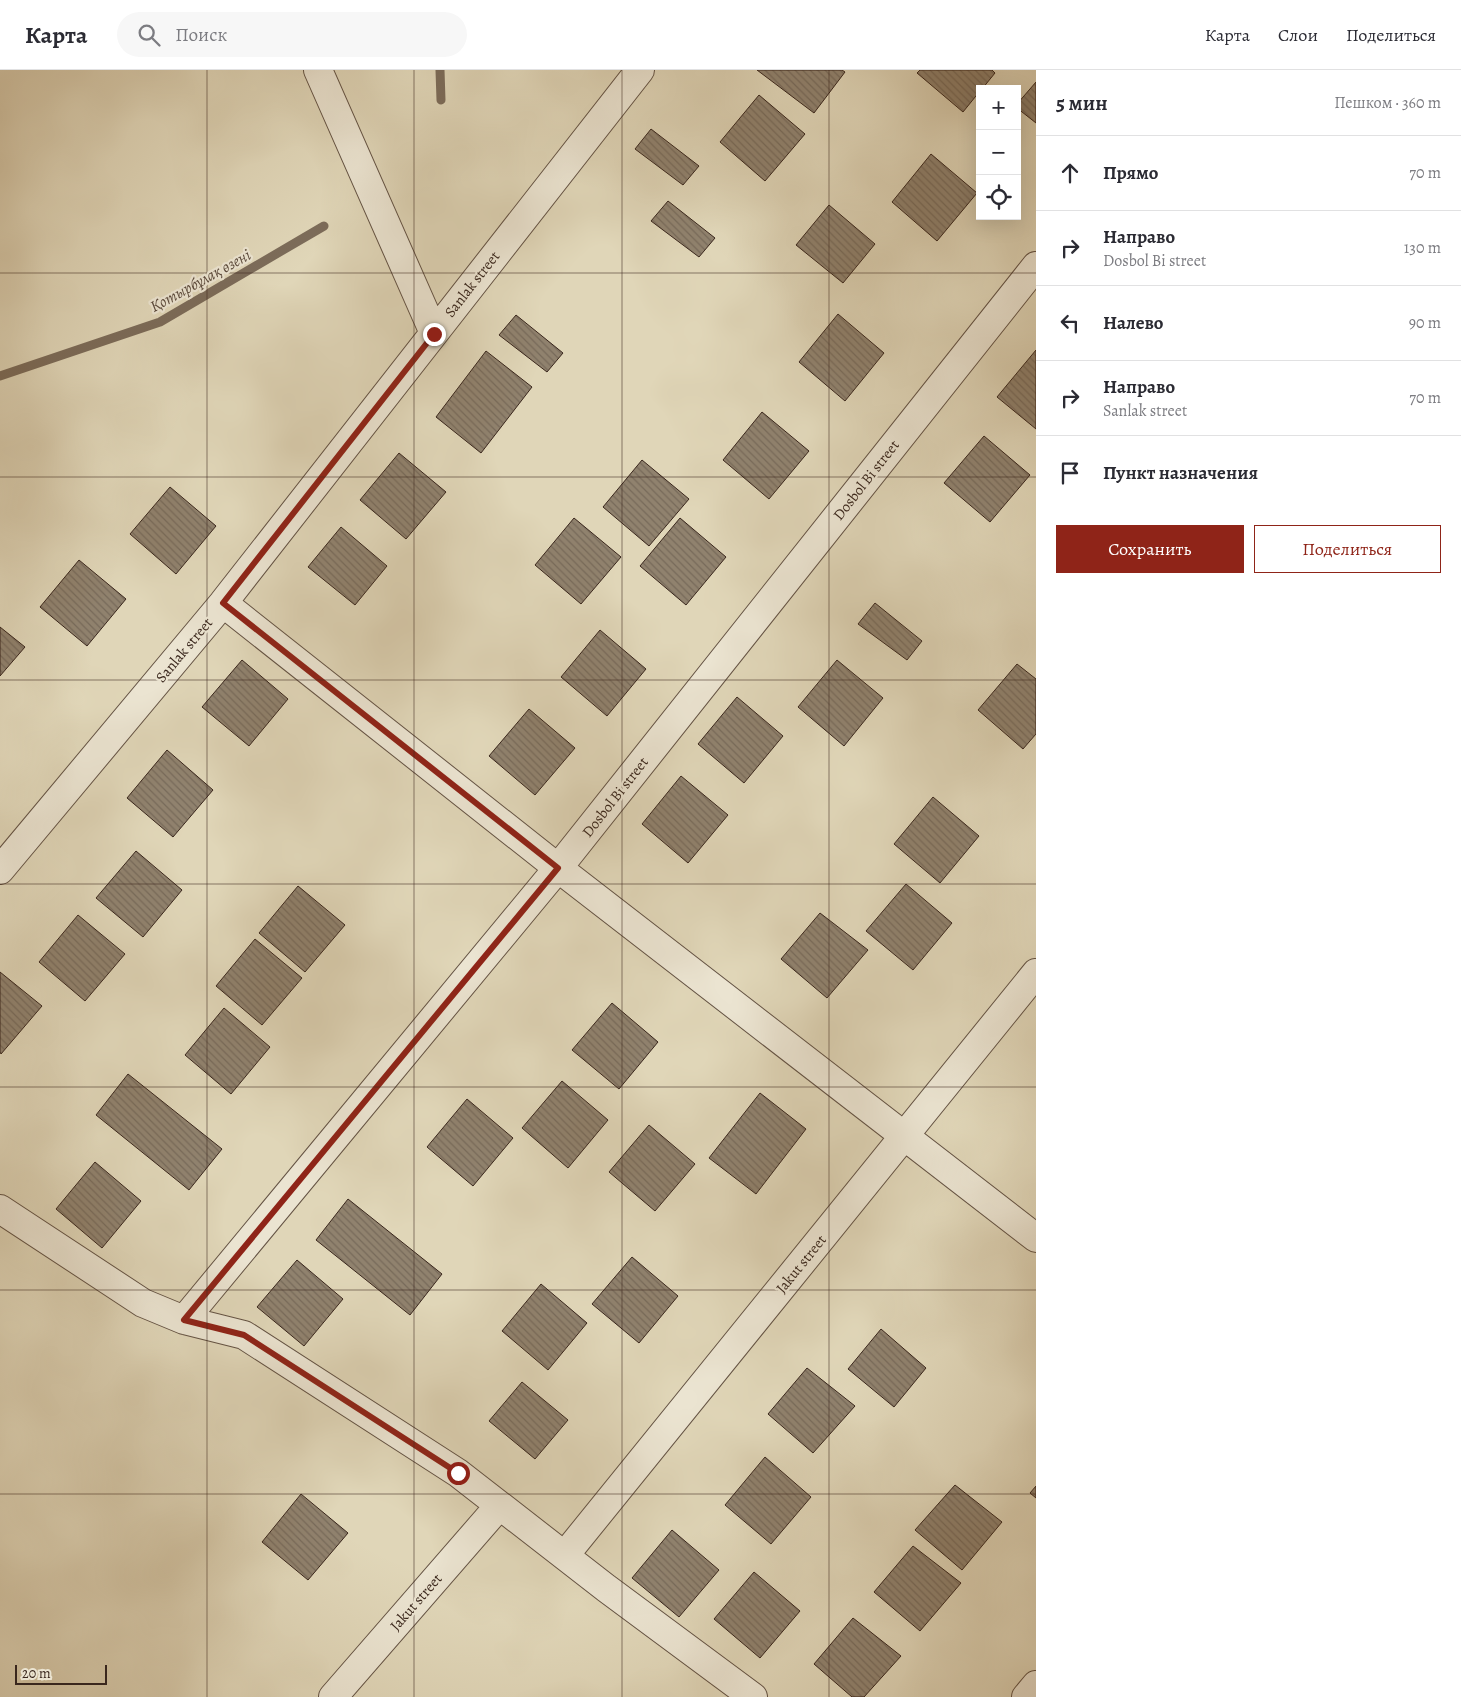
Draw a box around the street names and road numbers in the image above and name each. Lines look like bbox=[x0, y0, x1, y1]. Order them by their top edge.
street label: Sanlak street bbox=[440, 247, 504, 321]
street label: Dosbol Bi street bbox=[828, 436, 904, 524]
street label: Sanlak street bbox=[151, 613, 217, 687]
street label: Dosbol Bi street bbox=[577, 753, 653, 841]
street label: Jakut street bbox=[771, 1231, 831, 1297]
street label: Jakut street bbox=[386, 1569, 447, 1635]

